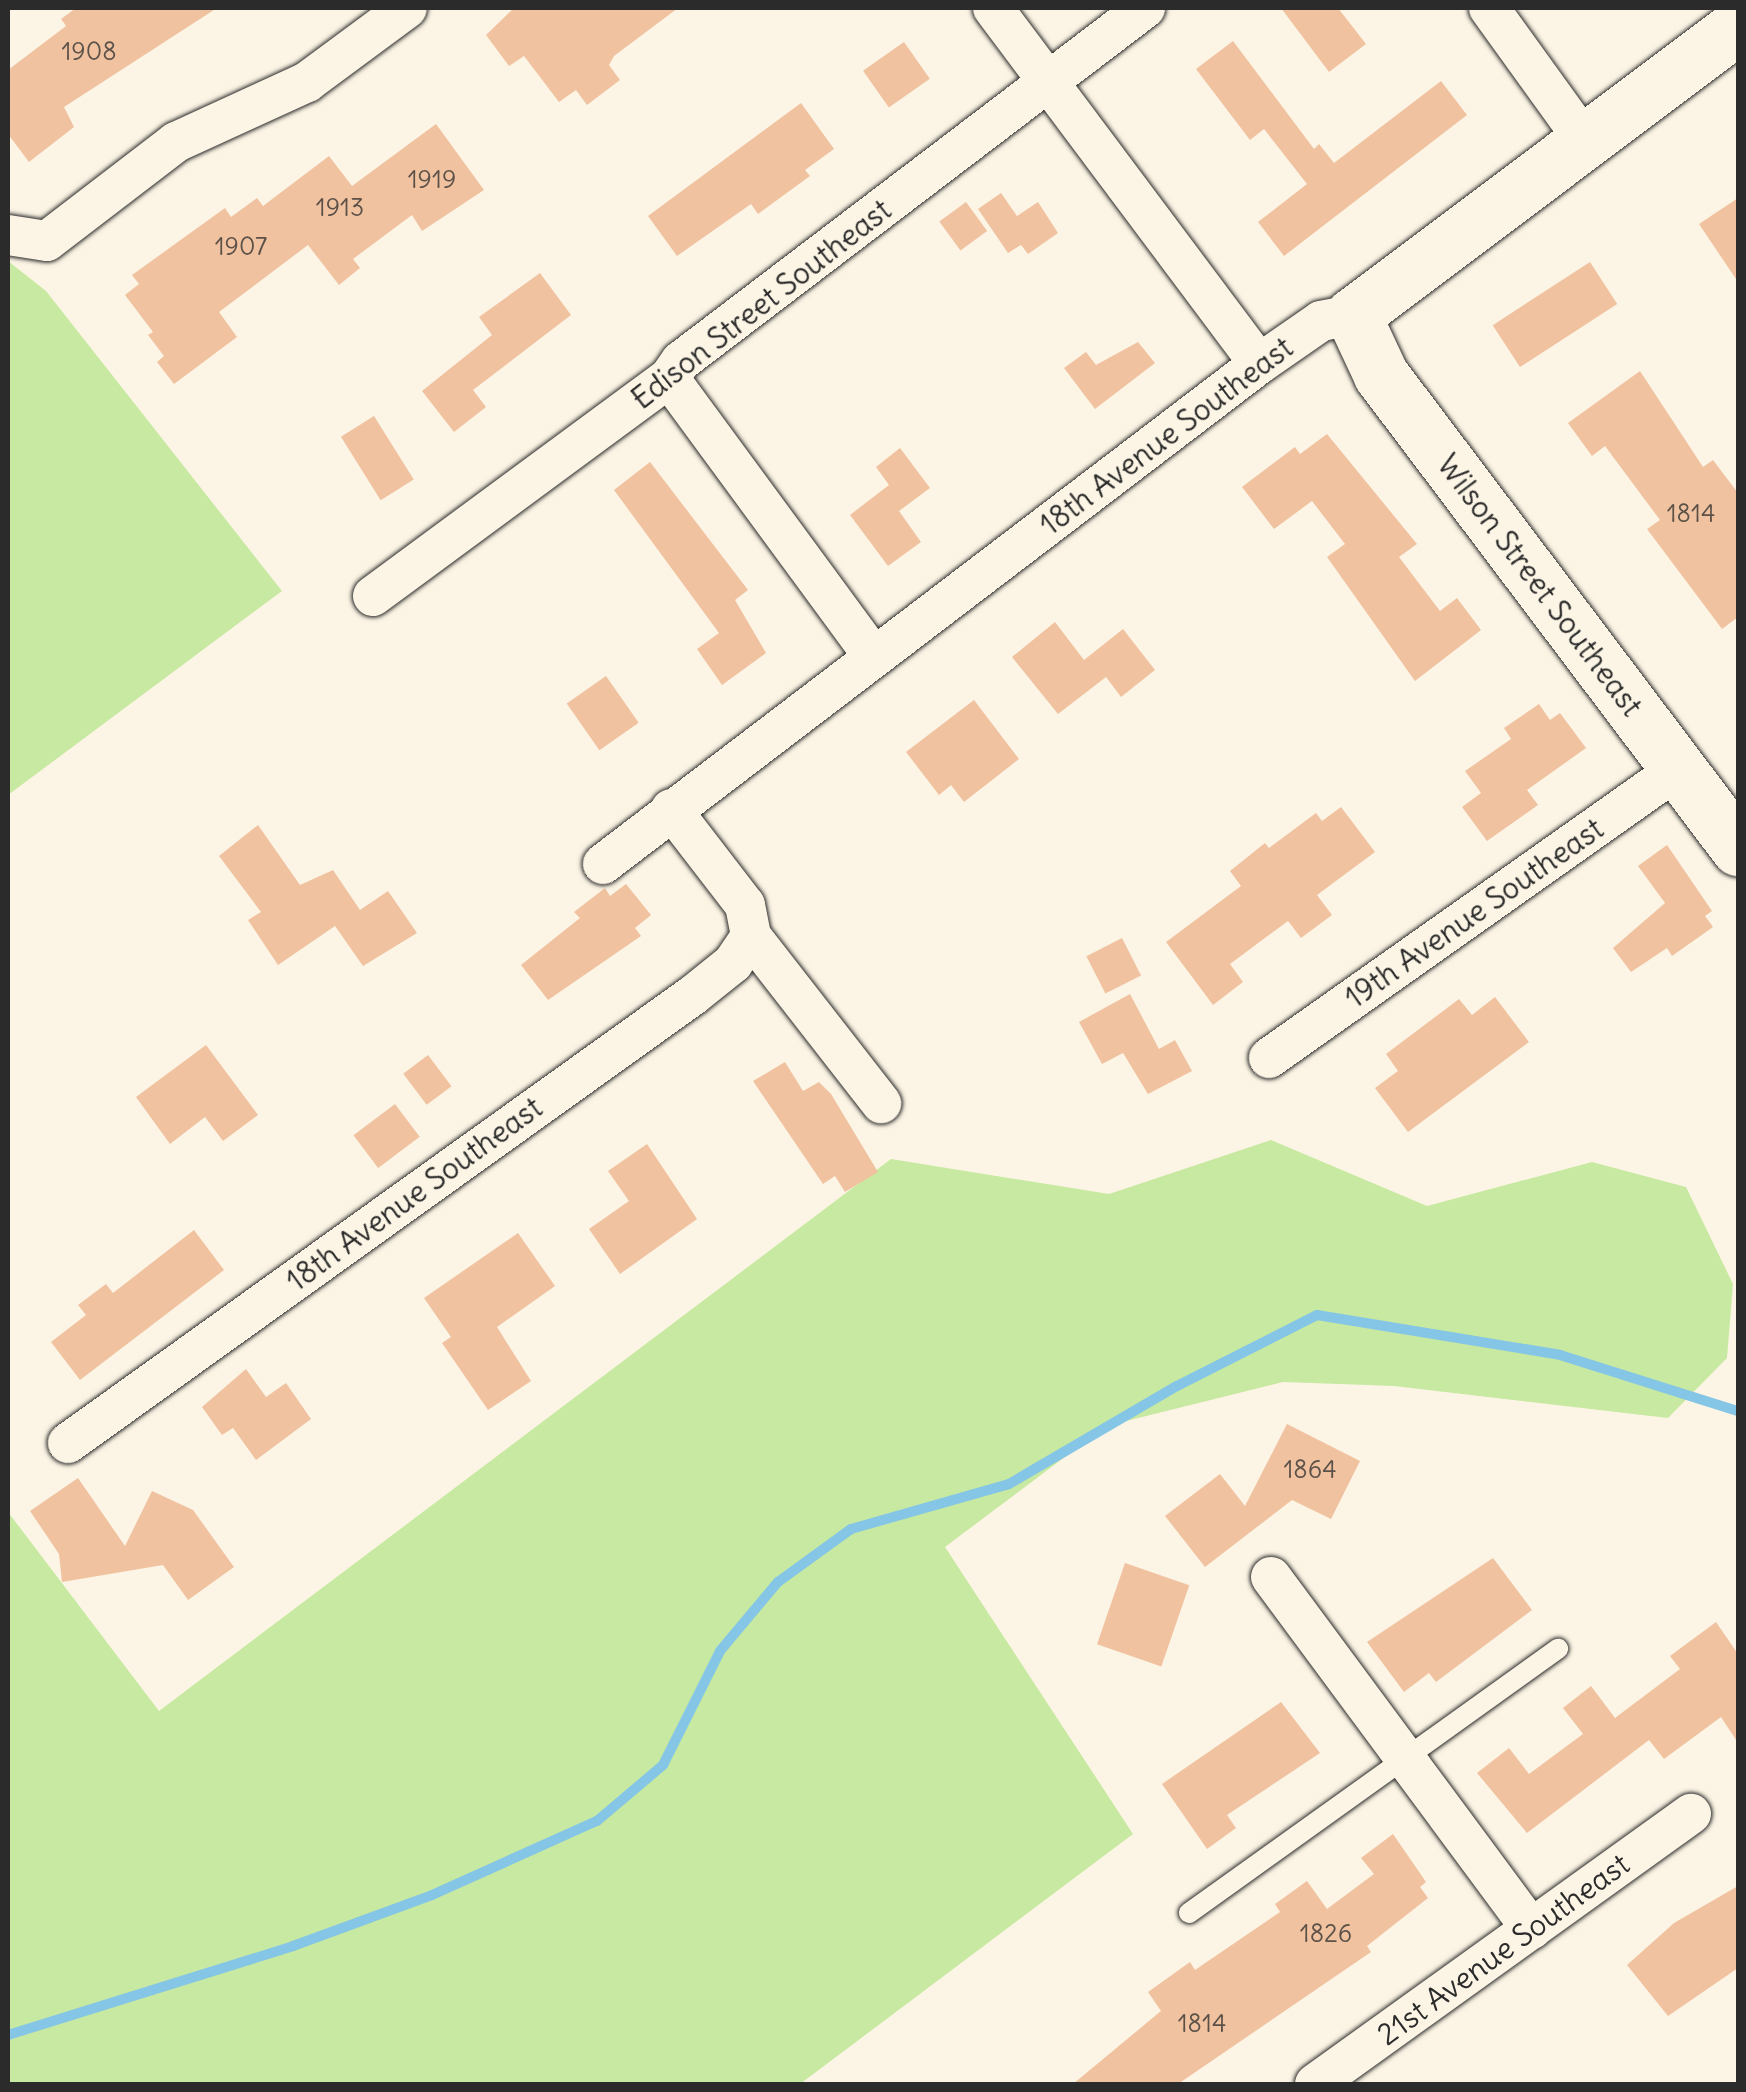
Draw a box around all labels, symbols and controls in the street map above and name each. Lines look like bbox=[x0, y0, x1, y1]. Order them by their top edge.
house number: 1908 bbox=[61, 36, 117, 66]
house number: 1919 bbox=[408, 164, 456, 194]
house number: 1913 bbox=[316, 192, 364, 222]
street label: Edison Street Southeast bbox=[624, 192, 898, 416]
house number: 1907 bbox=[215, 231, 267, 261]
street label: 18th Avenue Southeast bbox=[1033, 329, 1299, 543]
street label: Wilson Street Southeast bbox=[1430, 447, 1650, 723]
house number: 1814 bbox=[1667, 498, 1715, 528]
street label: 19th Avenue Southeast bbox=[1338, 810, 1610, 1016]
street label: 18th Avenue Southeast bbox=[279, 1089, 549, 1299]
house number: 1864 bbox=[1283, 1454, 1337, 1484]
street label: 21st Avenue Southeast bbox=[1370, 1846, 1636, 2052]
house number: 1826 bbox=[1300, 1918, 1352, 1948]
house number: 1814 bbox=[1178, 2008, 1226, 2038]

